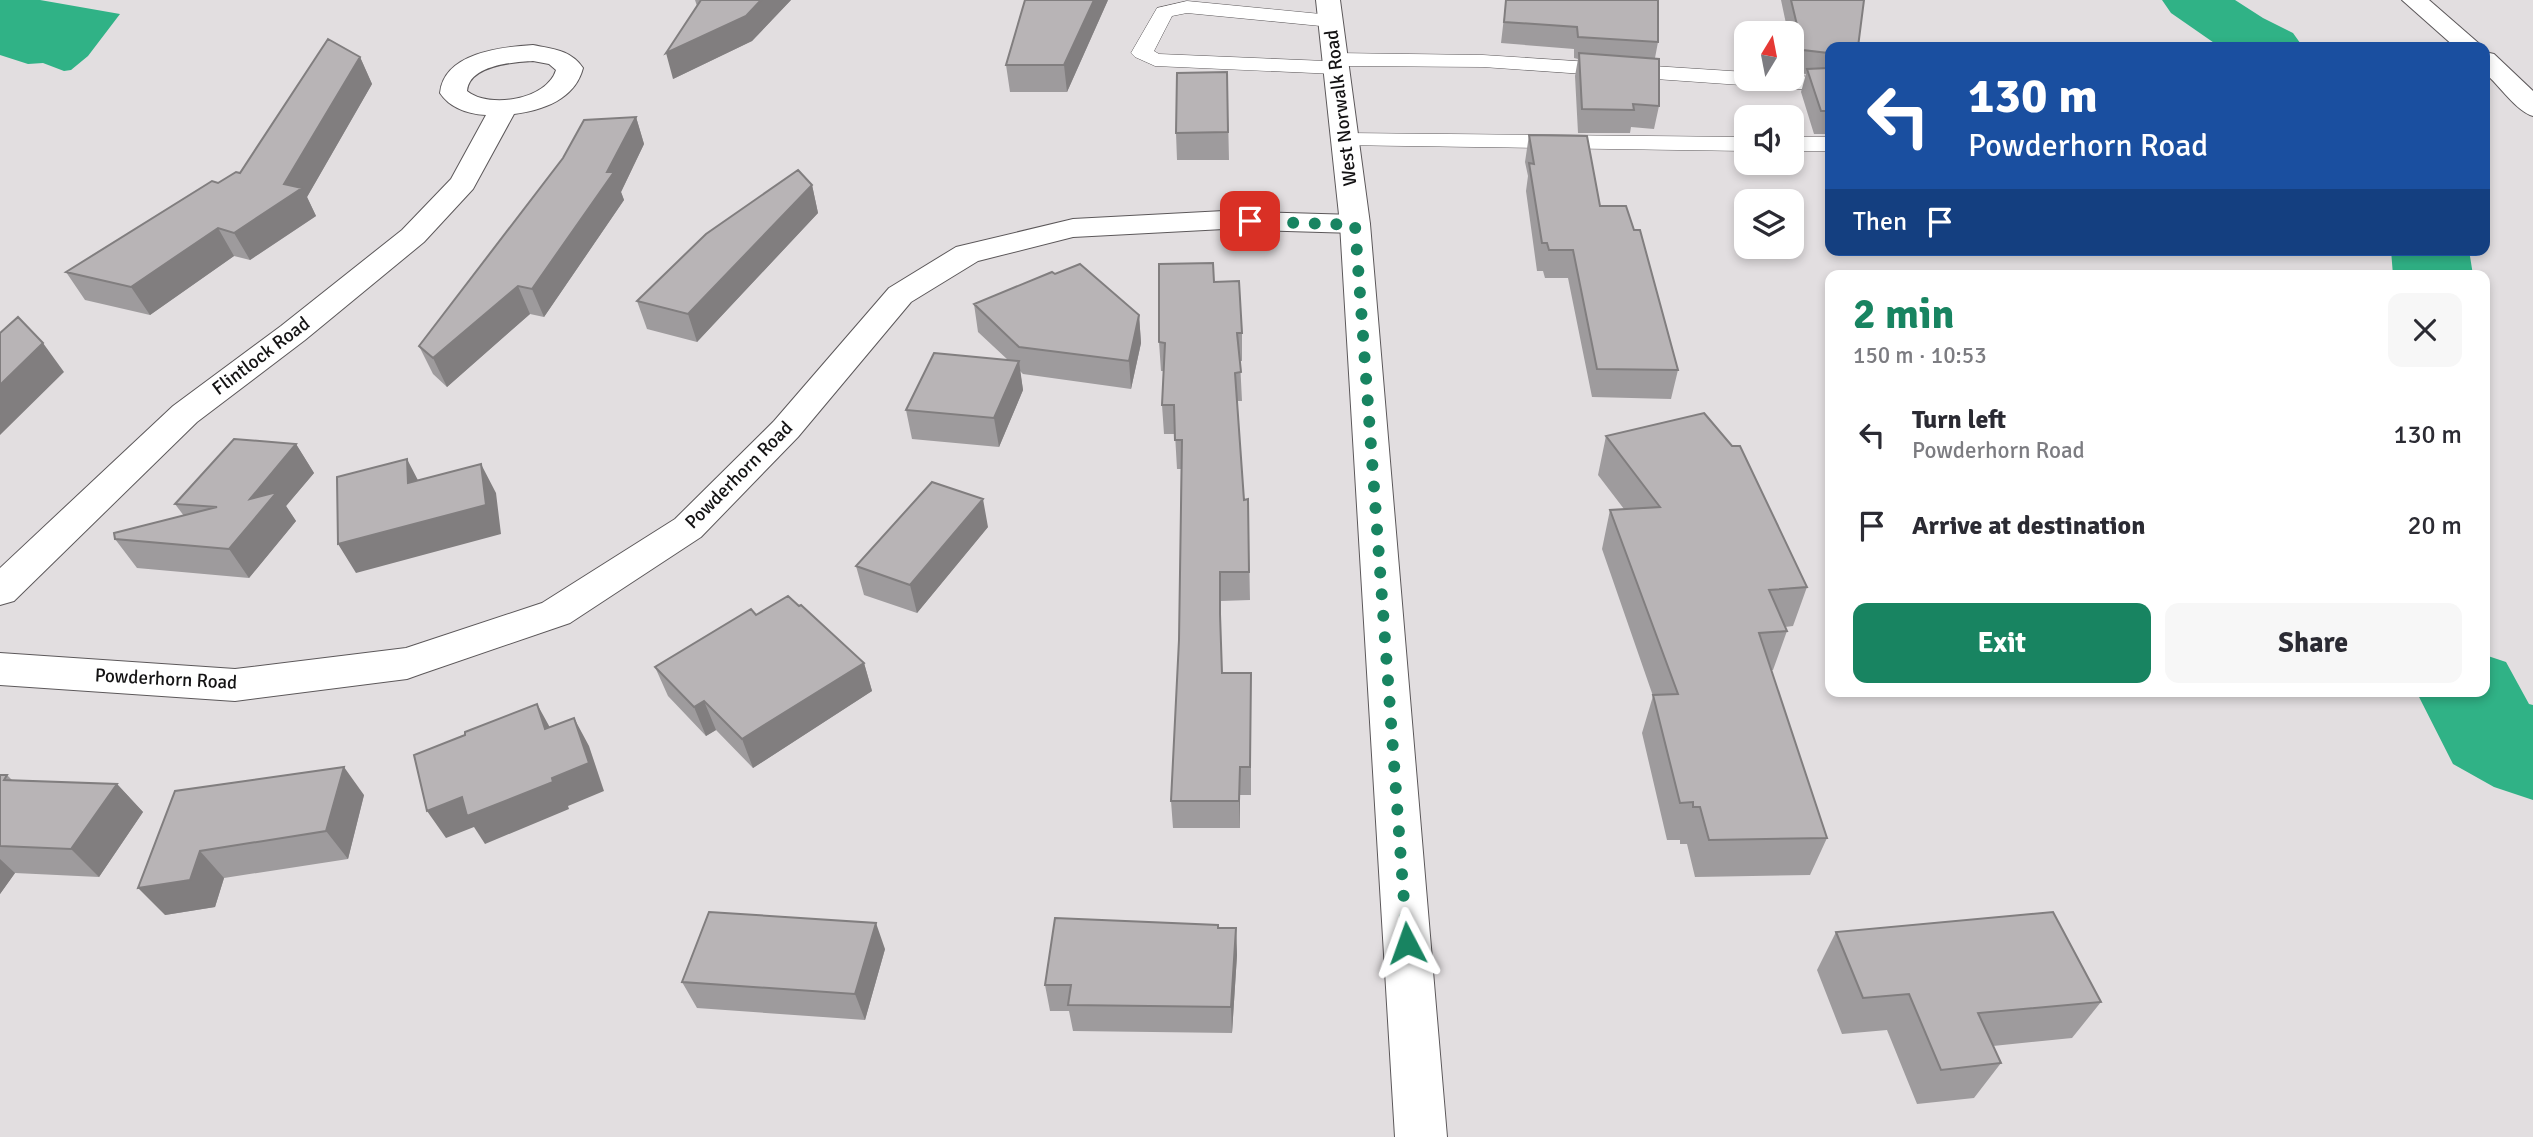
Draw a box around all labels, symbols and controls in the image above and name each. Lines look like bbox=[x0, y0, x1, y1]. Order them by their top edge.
north arrow bbox=[1734, 21, 1804, 91]
map controls bbox=[1734, 21, 1804, 259]
street label: West Norwalk Road bbox=[1319, 28, 1363, 188]
text: 130 m bbox=[1968, 66, 2098, 126]
icon: left bbox=[1853, 70, 1944, 161]
button: sound bbox=[1734, 105, 1804, 175]
text: Powderhorn Road bbox=[1968, 126, 2208, 165]
button: layers bbox=[1734, 189, 1804, 259]
pin bbox=[1220, 191, 1280, 251]
icon: arrive bbox=[1231, 202, 1269, 240]
icon: arrive bbox=[1921, 203, 1959, 241]
text: Then bbox=[1853, 206, 1907, 238]
text: 2 min bbox=[1853, 289, 1954, 340]
button: close bbox=[2388, 293, 2462, 367]
street label: Flintlock Road bbox=[207, 311, 315, 401]
text: 150 m · 10:53 bbox=[1853, 341, 1987, 370]
text: Turn left bbox=[1912, 404, 2006, 436]
street label: Powderhorn Road bbox=[680, 416, 798, 534]
icon: left bbox=[1853, 416, 1891, 454]
text: 130 m bbox=[2393, 419, 2462, 451]
text: Powderhorn Road bbox=[1912, 436, 2085, 465]
icon: arrive bbox=[1853, 507, 1891, 545]
text: Arrive at destination bbox=[1912, 510, 2145, 542]
text: 20 m bbox=[2407, 510, 2462, 542]
button: Exit bbox=[1853, 603, 2151, 683]
button: Share bbox=[2165, 603, 2462, 683]
street label: Powderhorn Road bbox=[94, 663, 238, 695]
position arrow bbox=[1370, 906, 1444, 980]

